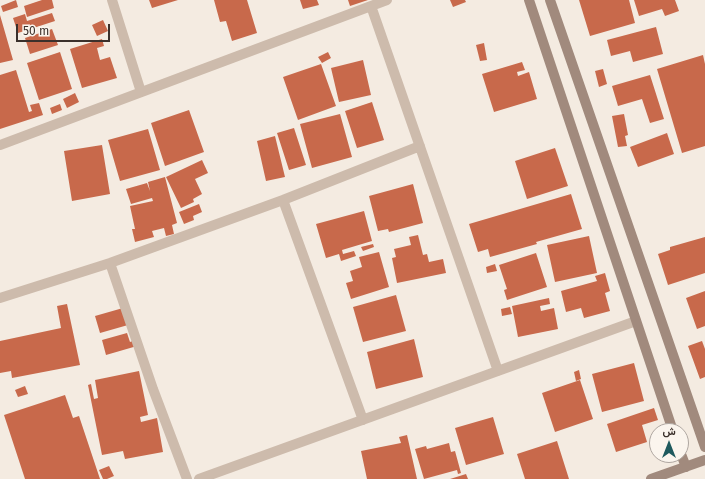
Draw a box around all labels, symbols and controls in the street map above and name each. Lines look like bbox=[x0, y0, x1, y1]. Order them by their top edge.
scale bar bbox=[18, 16, 112, 42]
text: 50 m bbox=[23, 24, 49, 38]
north arrow bbox=[649, 423, 689, 463]
text: ش bbox=[662, 425, 676, 438]

